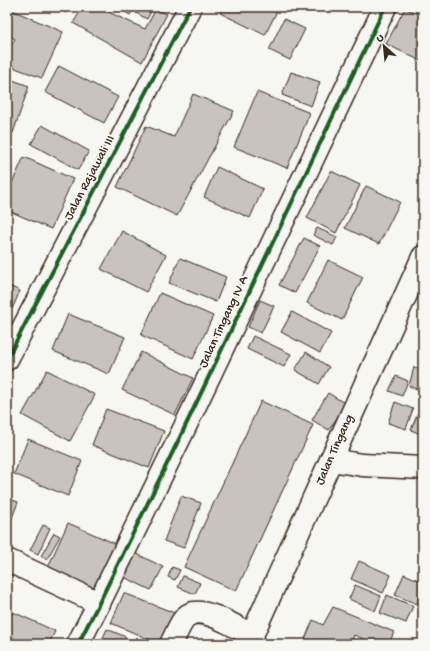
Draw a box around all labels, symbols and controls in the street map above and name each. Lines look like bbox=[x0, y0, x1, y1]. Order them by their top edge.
north arrow bbox=[364, 26, 404, 66]
text: U bbox=[375, 32, 386, 46]
street label: Jalan Rajawali III bbox=[61, 133, 119, 223]
street label: Jalan Tingang IV A bbox=[196, 272, 252, 370]
street label: Jalan Tingang bbox=[313, 412, 357, 488]

